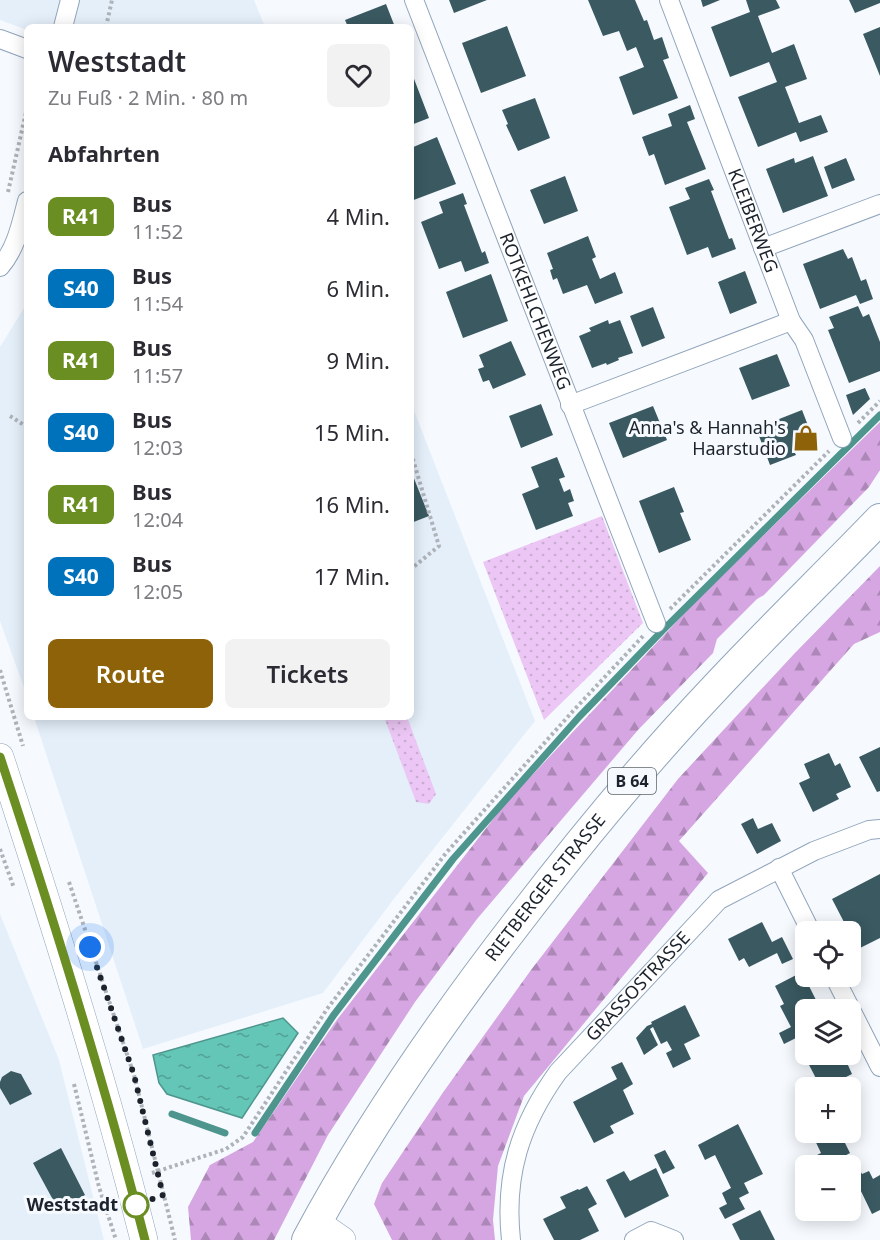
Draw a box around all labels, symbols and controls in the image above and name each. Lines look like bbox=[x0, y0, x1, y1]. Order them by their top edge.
text: Weststadt bbox=[48, 42, 186, 80]
button: heart bbox=[327, 44, 390, 107]
text: Zu Fuß · 2 Min. · 80 m bbox=[48, 84, 248, 111]
text: Abfahrten bbox=[48, 138, 160, 168]
street label: KLEIBERWEG bbox=[723, 165, 784, 276]
text: Bus bbox=[132, 188, 172, 218]
text: 4 Min. bbox=[327, 201, 390, 231]
text: R41 bbox=[62, 202, 100, 230]
text: 11:52 bbox=[132, 218, 183, 245]
street label: ROTKEHLCHENWEG bbox=[495, 229, 577, 393]
text: Bus bbox=[132, 260, 172, 290]
text: 6 Min. bbox=[327, 273, 390, 303]
text: S40 bbox=[63, 274, 99, 302]
text: 11:54 bbox=[132, 290, 183, 317]
text: Bus bbox=[132, 332, 172, 362]
text: 9 Min. bbox=[327, 345, 390, 375]
text: R41 bbox=[62, 346, 100, 374]
text: 11:57 bbox=[132, 362, 183, 389]
text: Bus bbox=[132, 404, 172, 434]
place label: Anna's & Hannah's Haarstudio bbox=[629, 415, 786, 460]
text: 15 Min. bbox=[314, 417, 390, 447]
text: S40 bbox=[63, 418, 99, 446]
shop icon: Anna's & Hannah's Haarstudio bbox=[791, 423, 821, 453]
text: 12:03 bbox=[132, 434, 183, 461]
text: Bus bbox=[132, 476, 172, 506]
text: 16 Min. bbox=[314, 489, 390, 519]
text: R41 bbox=[62, 490, 100, 518]
text: 12:04 bbox=[132, 506, 183, 533]
text: Bus bbox=[132, 548, 172, 578]
text: 17 Min. bbox=[314, 561, 390, 591]
text: S40 bbox=[63, 562, 99, 590]
text: 12:05 bbox=[132, 578, 183, 605]
button: Route bbox=[48, 639, 213, 708]
button: Tickets bbox=[225, 639, 390, 708]
road number: B 64 bbox=[608, 768, 656, 794]
street label: RIETBERGER STRASSE bbox=[479, 808, 610, 966]
map controls bbox=[795, 921, 861, 1221]
button: locate bbox=[795, 921, 861, 987]
street label: GRASSOSTRASSE bbox=[580, 926, 695, 1046]
your location bbox=[75, 932, 105, 962]
button: layers bbox=[795, 999, 861, 1065]
button: + bbox=[795, 1077, 861, 1143]
button: − bbox=[795, 1155, 861, 1221]
place label: Weststadt bbox=[27, 1192, 118, 1216]
marker: Weststadt bbox=[123, 1192, 149, 1218]

